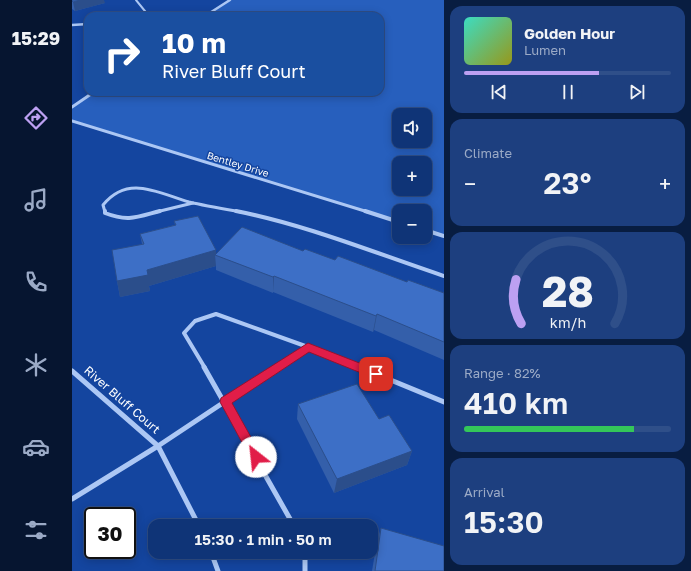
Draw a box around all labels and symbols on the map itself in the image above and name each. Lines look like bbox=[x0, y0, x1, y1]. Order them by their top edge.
street label: Bentley Drive bbox=[206, 149, 271, 179]
pin bbox=[359, 357, 393, 391]
street label: River Bluff Court bbox=[81, 363, 164, 437]
position arrow bbox=[235, 436, 277, 478]
speed limit sign: 30 bbox=[84, 507, 136, 559]

